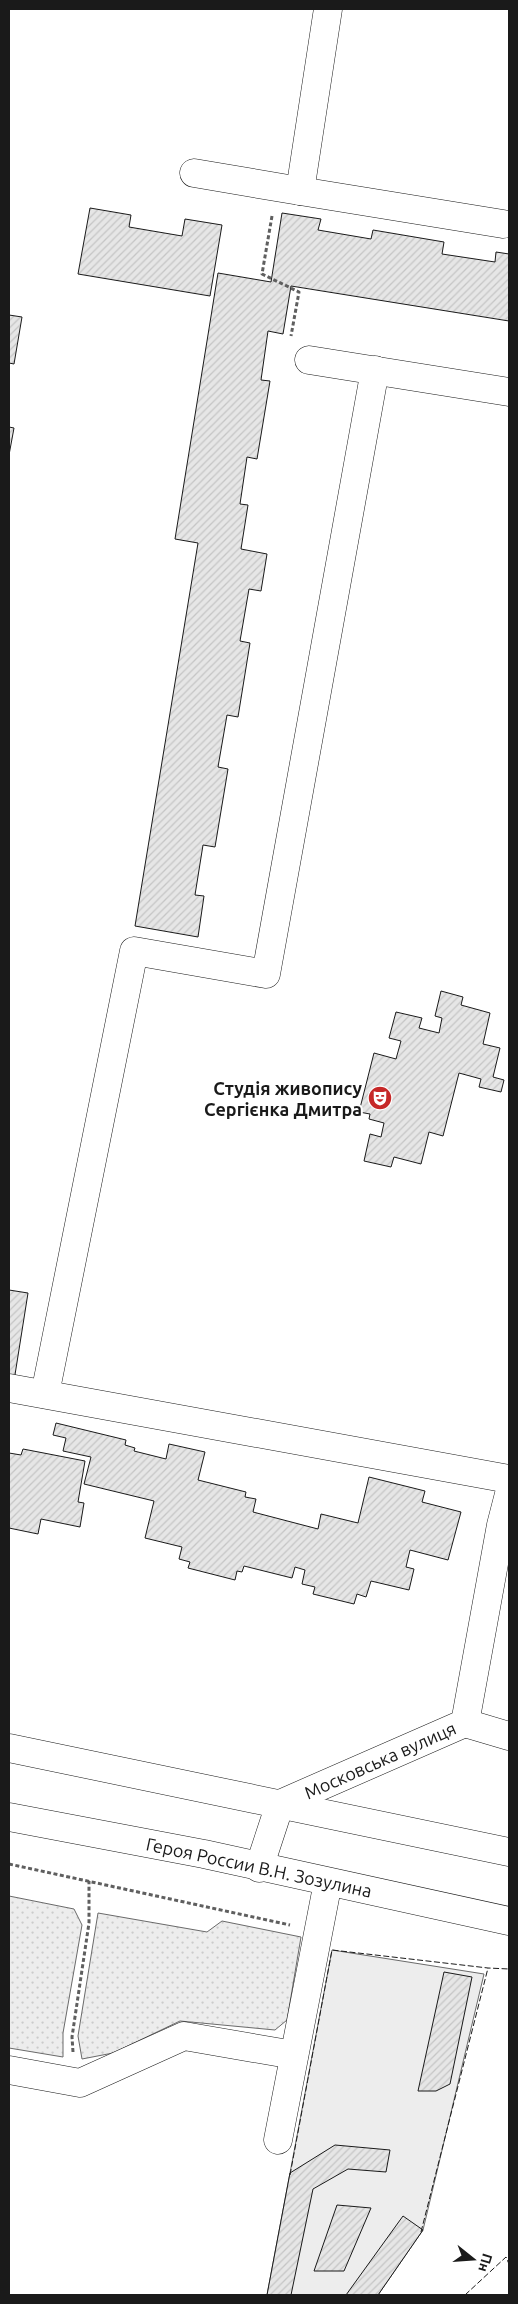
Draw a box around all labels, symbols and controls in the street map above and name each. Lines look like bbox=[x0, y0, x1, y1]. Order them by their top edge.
place label: Студія живопису Сергієнка Дмитра bbox=[204, 1078, 362, 1119]
theatre icon: Студія живопису Сергієнка Дмитра bbox=[367, 1085, 393, 1111]
street label: Московська вулиця bbox=[301, 1718, 459, 1802]
street label: Героя России В.Н. Зозулина bbox=[144, 1833, 374, 1901]
north arrow bbox=[448, 2234, 498, 2284]
text: Пн bbox=[475, 2252, 496, 2274]

